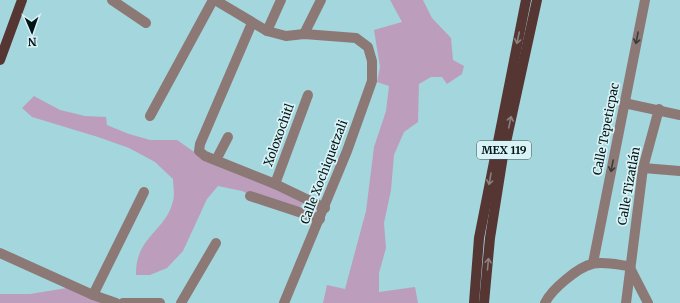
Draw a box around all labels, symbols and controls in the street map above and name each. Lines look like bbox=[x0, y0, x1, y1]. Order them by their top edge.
north arrow bbox=[12, 12, 52, 52]
one-way arrow bbox=[514, 31, 522, 44]
one-way arrow bbox=[633, 31, 641, 44]
text: N bbox=[27, 35, 37, 49]
street label: Calle Tepeticpac bbox=[589, 81, 622, 176]
street label: Xoloxochitl bbox=[260, 101, 297, 168]
one-way arrow bbox=[507, 116, 515, 129]
street label: Calle Xochiquetzali bbox=[297, 117, 350, 226]
road number: MEX 119 bbox=[477, 141, 531, 159]
street label: Calle Tizatlán bbox=[614, 146, 643, 226]
one-way arrow bbox=[608, 159, 616, 172]
one-way arrow bbox=[485, 173, 493, 186]
one-way arrow bbox=[484, 258, 491, 271]

